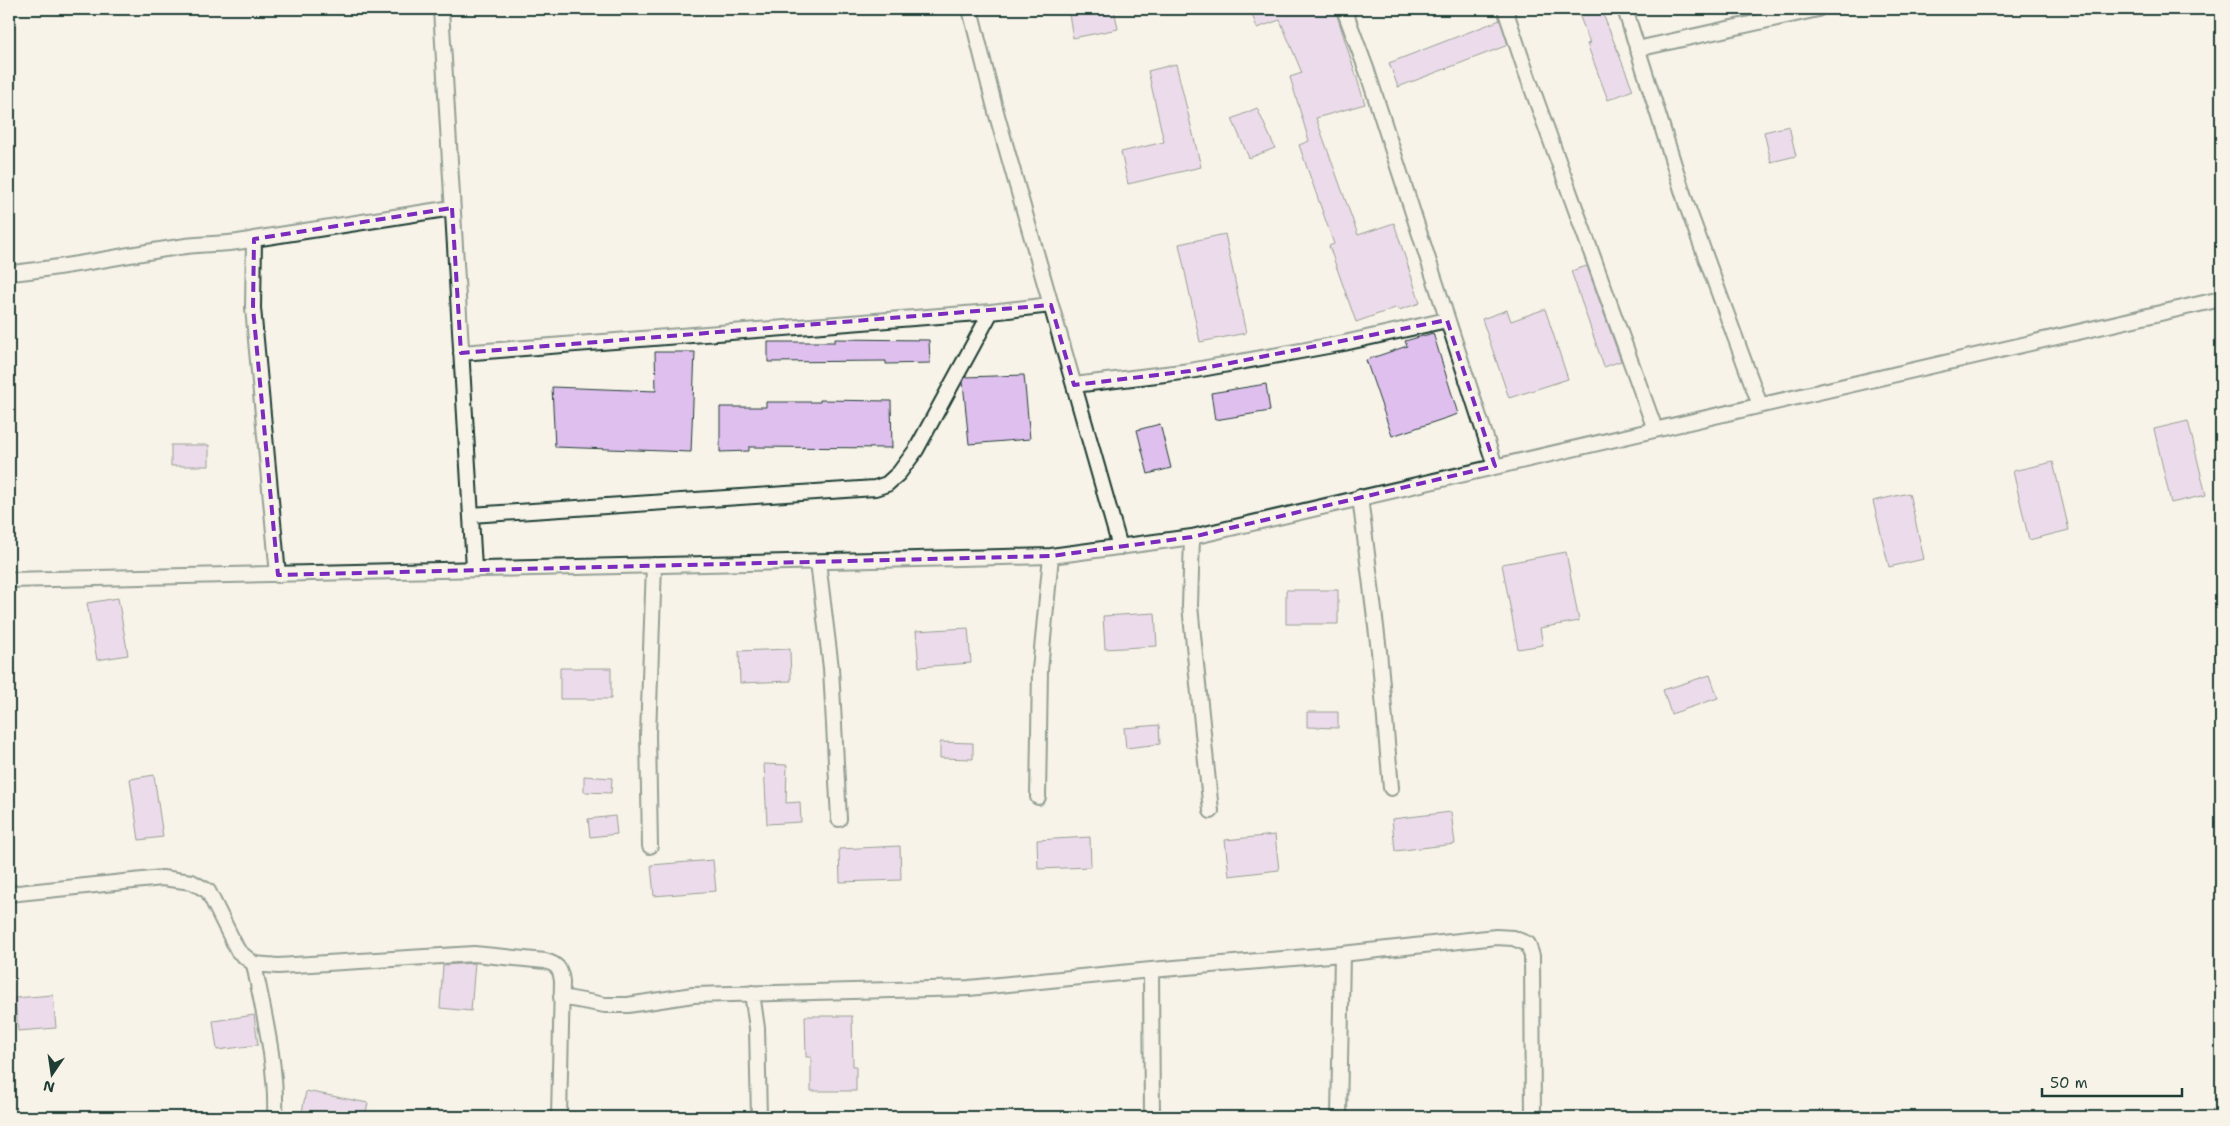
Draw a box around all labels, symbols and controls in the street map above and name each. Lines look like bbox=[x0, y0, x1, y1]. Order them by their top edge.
north arrow bbox=[28, 1048, 78, 1098]
scale bar bbox=[2042, 1066, 2182, 1098]
text: 50 m bbox=[2050, 1073, 2088, 1093]
text: N bbox=[42, 1077, 57, 1097]

